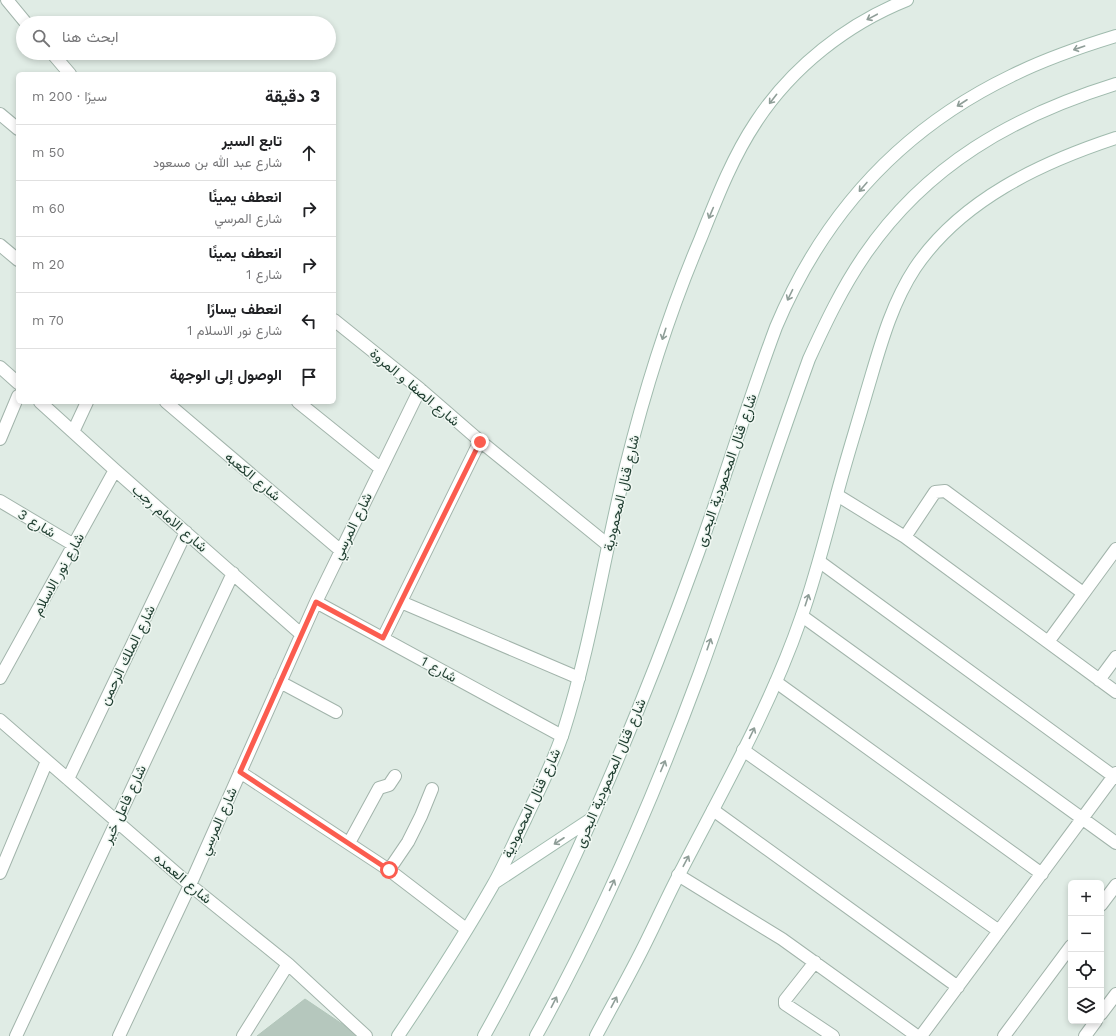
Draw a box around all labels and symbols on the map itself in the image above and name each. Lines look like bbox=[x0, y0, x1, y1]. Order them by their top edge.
one-way arrow bbox=[866, 13, 878, 21]
one-way arrow bbox=[1073, 45, 1085, 53]
one-way arrow bbox=[769, 94, 777, 105]
one-way arrow bbox=[956, 99, 967, 107]
one-way arrow bbox=[858, 182, 867, 192]
one-way arrow bbox=[706, 207, 714, 219]
one-way arrow bbox=[786, 288, 794, 300]
one-way arrow bbox=[660, 328, 667, 341]
street label: شارع الصفا و المروة bbox=[365, 345, 463, 431]
street label: شارع قنال المحمودية البحرى bbox=[692, 391, 763, 550]
route end bbox=[471, 433, 489, 451]
street label: شارع قنال المحمودية bbox=[600, 433, 645, 553]
street label: شارع الكعبه bbox=[220, 448, 284, 506]
street label: شارع الامام رجب bbox=[127, 481, 211, 557]
street label: شارع المرسي bbox=[329, 490, 379, 564]
street label: شارع 3 bbox=[14, 506, 59, 543]
street label: شارع نور الاسلام bbox=[29, 530, 90, 619]
one-way arrow bbox=[804, 595, 812, 607]
street label: شارع الملك الرحمن bbox=[96, 602, 161, 709]
one-way arrow bbox=[706, 639, 714, 651]
street label: شارع 1 bbox=[417, 653, 460, 688]
street label: شارع قنال المحمودية البحرى bbox=[571, 696, 652, 851]
one-way arrow bbox=[749, 727, 756, 739]
street label: شارع قنال المحمودية bbox=[499, 746, 566, 862]
one-way arrow bbox=[660, 760, 668, 772]
street label: شارع فاعل خير bbox=[98, 762, 152, 848]
street label: شارع المرسي bbox=[196, 785, 244, 859]
one-way arrow bbox=[553, 837, 565, 845]
street label: شارع العمده bbox=[149, 849, 215, 909]
one-way arrow bbox=[683, 855, 690, 867]
route start bbox=[380, 861, 398, 879]
one-way arrow bbox=[609, 880, 616, 892]
one-way arrow bbox=[551, 996, 558, 1008]
one-way arrow bbox=[611, 996, 619, 1008]

